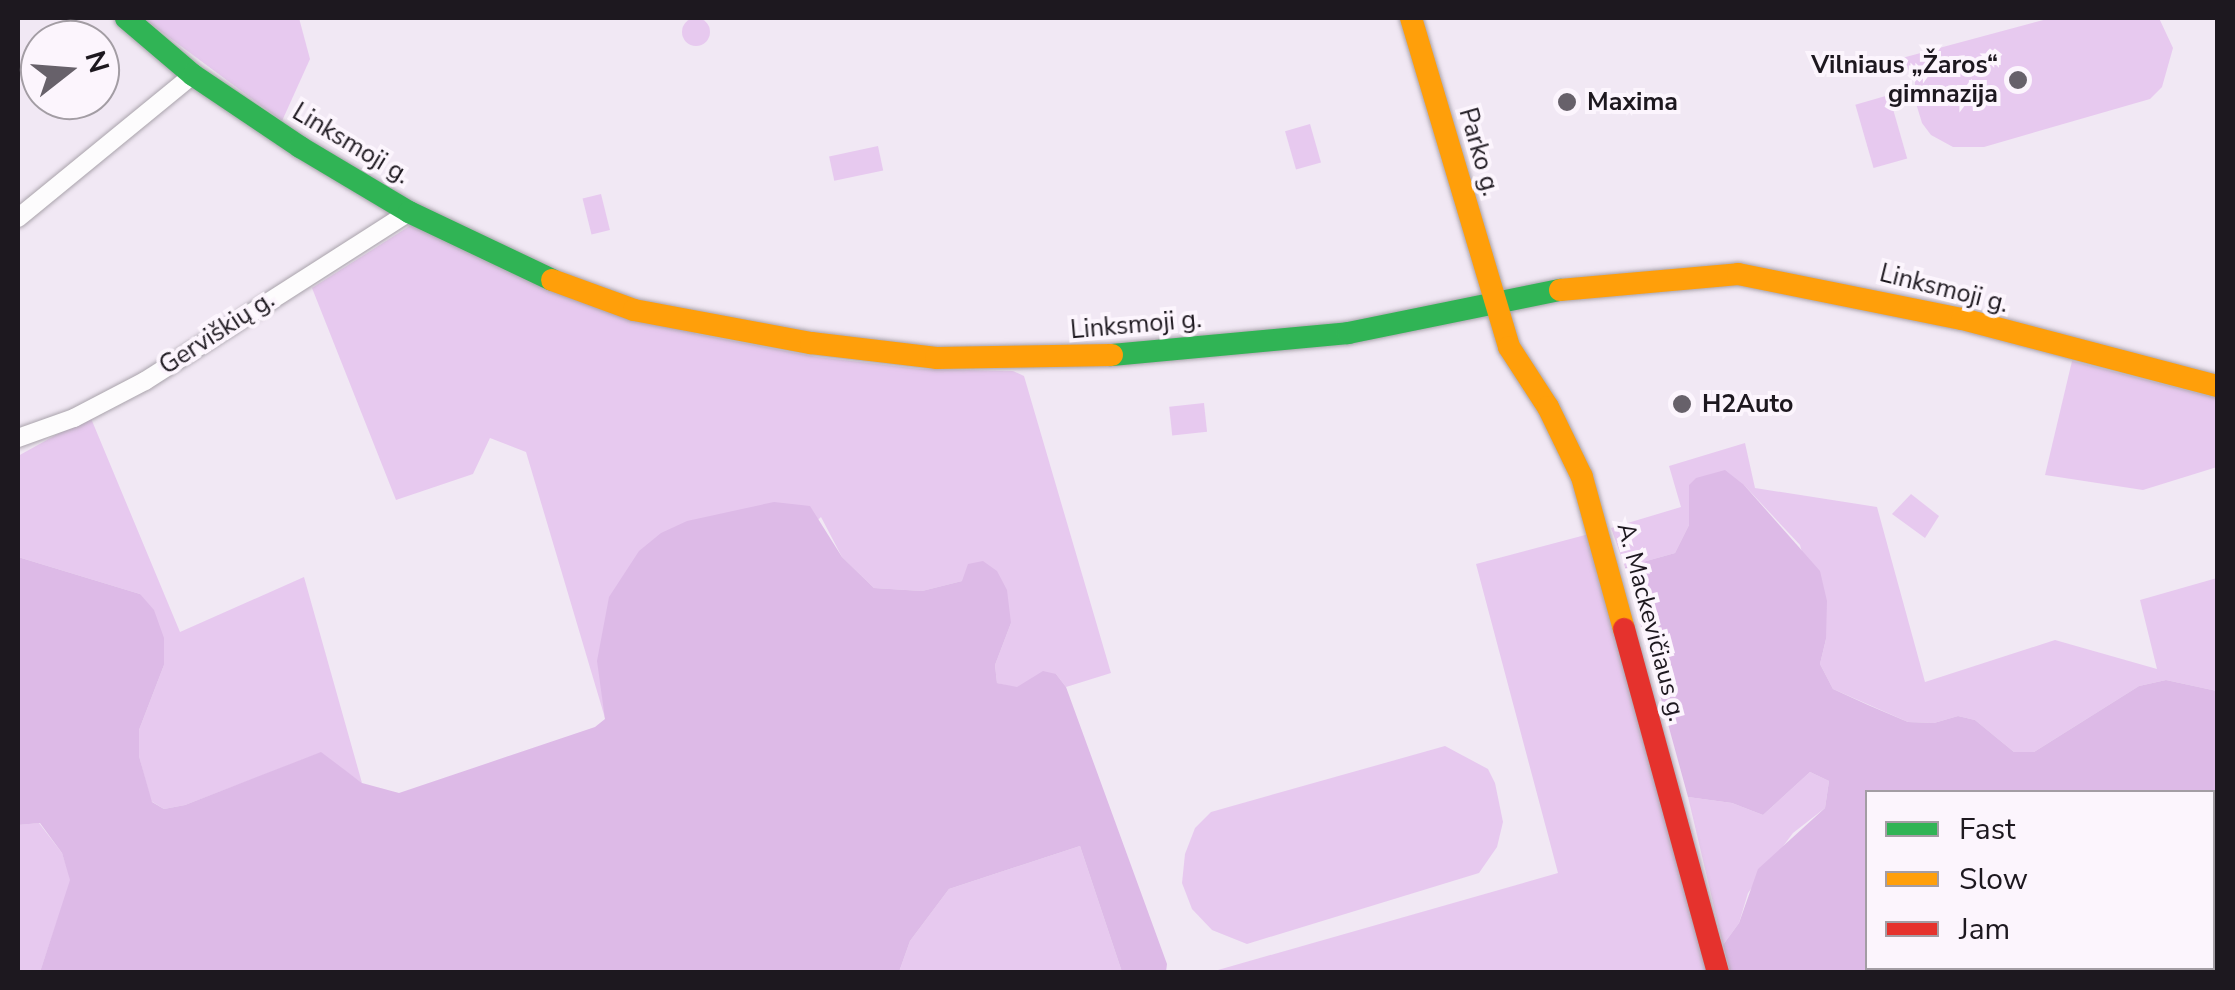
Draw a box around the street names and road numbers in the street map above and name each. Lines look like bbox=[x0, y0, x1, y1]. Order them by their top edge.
street label: Linksmoji g. bbox=[287, 97, 415, 191]
street label: Parko g. bbox=[1452, 104, 1506, 200]
street label: Linksmoji g. bbox=[1877, 259, 2011, 319]
street label: Gerviškių g. bbox=[154, 285, 280, 381]
street label: Linksmoji g. bbox=[1069, 304, 1203, 346]
street label: A. Mackevičiaus g. bbox=[1610, 519, 1692, 725]

